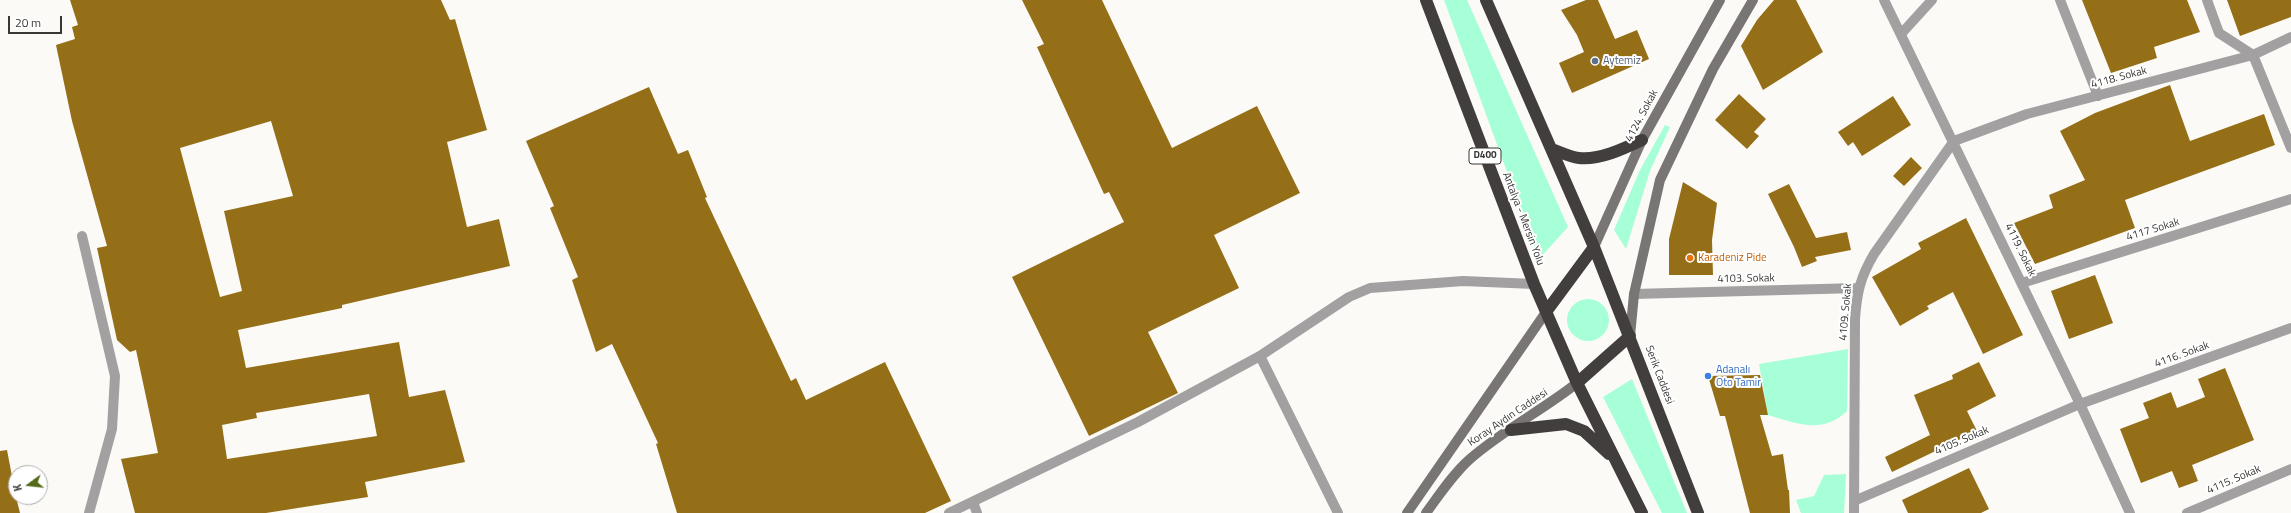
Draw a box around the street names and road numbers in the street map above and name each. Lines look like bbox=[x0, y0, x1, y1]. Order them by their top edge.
street label: 4118. Sokak bbox=[2090, 64, 2148, 92]
street label: 4124. Sokak bbox=[1623, 88, 1661, 144]
road number: D400 bbox=[1469, 148, 1501, 164]
street label: Antalya - Mersin Yolu bbox=[1499, 171, 1547, 267]
street label: 4117 Sokak bbox=[2125, 216, 2181, 244]
street label: 4119. Sokak bbox=[2002, 221, 2038, 279]
street label: 4103. Sokak bbox=[1717, 272, 1775, 286]
street label: 4109. Sokak bbox=[1837, 283, 1855, 341]
street label: 4116. Sokak bbox=[2153, 339, 2211, 371]
street label: Serik Caddesi bbox=[1642, 344, 1676, 406]
street label: Koray Aydın Caddesi bbox=[1466, 386, 1550, 450]
street label: 4105. Sokak bbox=[1933, 424, 1991, 458]
street label: 4115. Sokak bbox=[2205, 463, 2263, 497]

